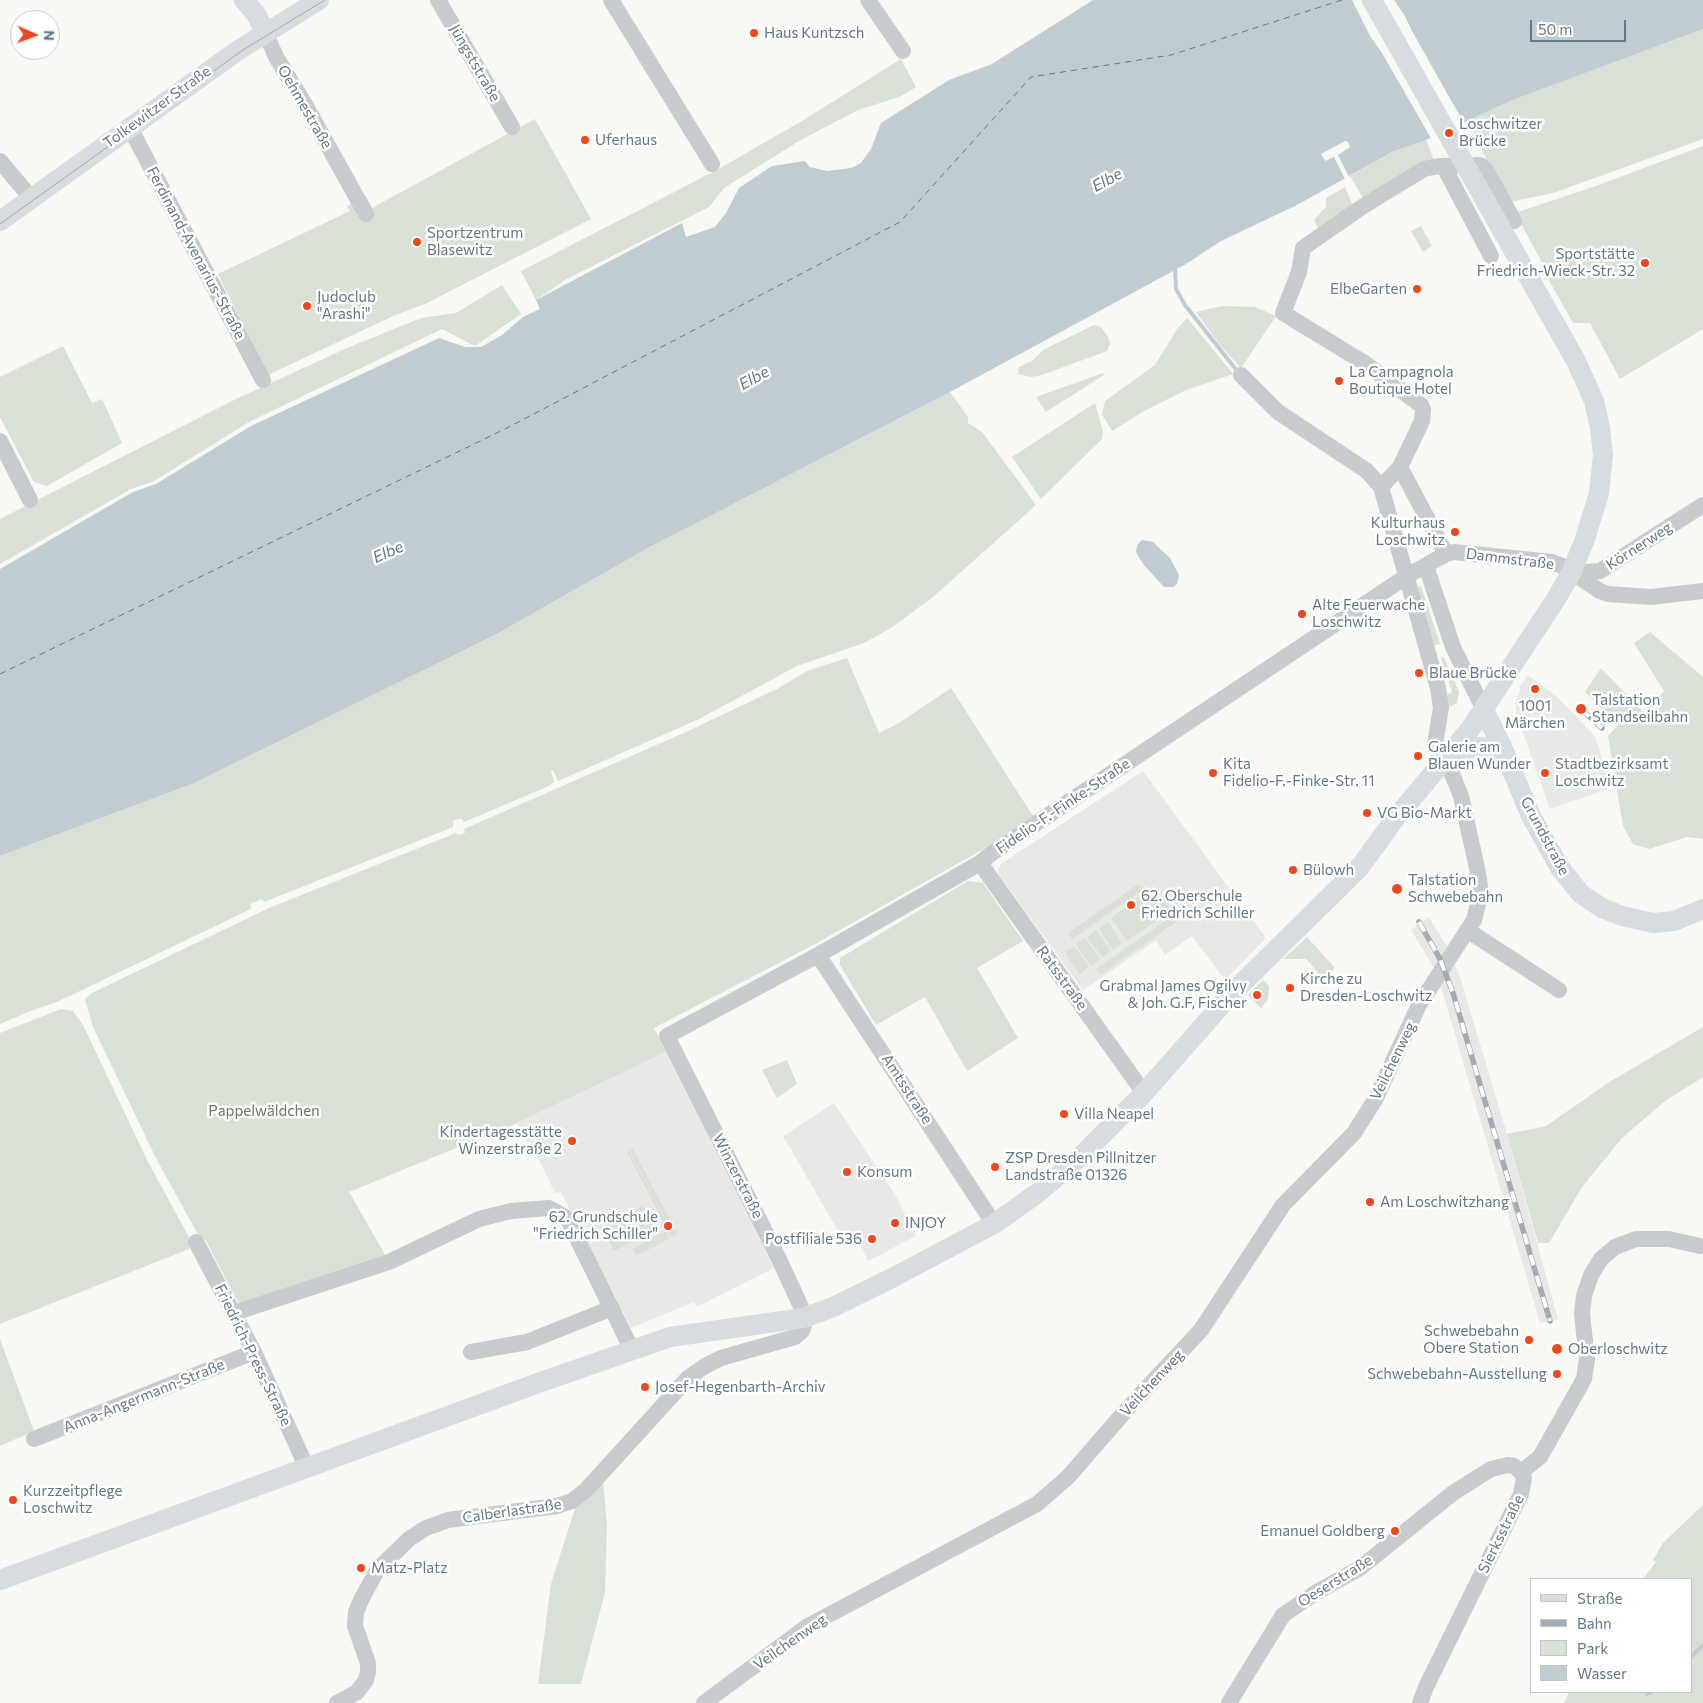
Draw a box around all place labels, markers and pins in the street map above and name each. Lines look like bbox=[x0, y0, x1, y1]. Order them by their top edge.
place label: Haus Kuntzsch bbox=[764, 24, 864, 42]
marker: Haus Kuntzsch bbox=[748, 27, 760, 39]
place label: Loschwitzer Brücke bbox=[1459, 115, 1542, 150]
marker: Loschwitzer Brücke bbox=[1443, 127, 1455, 139]
place label: Uferhaus bbox=[595, 131, 657, 149]
marker: Uferhaus bbox=[579, 134, 591, 146]
place label: Sportzentrum Blasewitz bbox=[427, 224, 523, 259]
marker: Sportzentrum Blasewitz bbox=[411, 236, 423, 248]
place label: Sportstätte Friedrich-Wieck-Str. 32 bbox=[1477, 245, 1635, 280]
marker: Sportstätte Friedrich-Wieck-Str. 32 bbox=[1639, 257, 1651, 269]
place label: ElbeGarten bbox=[1330, 280, 1407, 298]
marker: ElbeGarten bbox=[1411, 283, 1423, 295]
place label: Judoclub "Arashi" bbox=[317, 288, 376, 323]
marker: Judoclub "Arashi" bbox=[301, 300, 313, 312]
place label: La Campagnola Boutique Hotel bbox=[1349, 363, 1454, 398]
marker: La Campagnola Boutique Hotel bbox=[1333, 375, 1345, 387]
place label: Kulturhaus Loschwitz bbox=[1371, 514, 1445, 549]
marker: Kulturhaus Loschwitz bbox=[1449, 526, 1461, 538]
place label: Alte Feuerwache Loschwitz bbox=[1312, 596, 1425, 631]
marker: Alte Feuerwache Loschwitz bbox=[1296, 608, 1308, 620]
place label: Blaue Brücke bbox=[1429, 664, 1517, 682]
marker: Blaue Brücke bbox=[1413, 667, 1425, 679]
marker: 1001 Märchen bbox=[1529, 683, 1541, 695]
place label: Talstation Standseilbahn bbox=[1592, 691, 1688, 726]
place label: 1001 Märchen bbox=[1505, 697, 1565, 732]
marker: Talstation Standseilbahn bbox=[1574, 702, 1588, 716]
place label: Galerie am Blauen Wunder bbox=[1428, 738, 1531, 773]
marker: Galerie am Blauen Wunder bbox=[1412, 750, 1424, 762]
place label: Kita Fidelio-F.-Finke-Str. 11 bbox=[1223, 755, 1375, 790]
place label: Stadtbezirksamt Loschwitz bbox=[1555, 755, 1669, 790]
marker: Kita Fidelio-F.-Finke-Str. 11 bbox=[1207, 767, 1219, 779]
marker: Stadtbezirksamt Loschwitz bbox=[1539, 767, 1551, 779]
place label: VG Bio-Markt bbox=[1377, 804, 1472, 822]
marker: VG Bio-Markt bbox=[1361, 807, 1373, 819]
place label: Bülowh bbox=[1303, 861, 1354, 879]
marker: Bülowh bbox=[1287, 864, 1299, 876]
place label: Talstation Schwebebahn bbox=[1408, 871, 1503, 906]
marker: Talstation Schwebebahn bbox=[1390, 882, 1404, 896]
place label: 62. Oberschule Friedrich Schiller bbox=[1141, 887, 1255, 922]
marker: 62. Oberschule Friedrich Schiller bbox=[1125, 899, 1137, 911]
place label: Kirche zu Dresden-Loschwitz bbox=[1300, 970, 1433, 1005]
place label: Grabmal James Ogilvy & Joh. G.F, Fischer bbox=[1099, 977, 1247, 1012]
marker: Kirche zu Dresden-Loschwitz bbox=[1284, 982, 1296, 994]
marker: Grabmal James Ogilvy & Joh. G.F, Fischer bbox=[1251, 989, 1263, 1001]
place label: Villa Neapel bbox=[1074, 1105, 1154, 1123]
marker: Villa Neapel bbox=[1058, 1108, 1070, 1120]
place label: Kindertagesstätte Winzerstraße 2 bbox=[439, 1123, 562, 1158]
marker: Kindertagesstätte Winzerstraße 2 bbox=[566, 1135, 578, 1147]
place label: ZSP Dresden Pillnitzer Landstraße 01326 bbox=[1005, 1149, 1157, 1184]
marker: ZSP Dresden Pillnitzer Landstraße 01326 bbox=[989, 1161, 1001, 1173]
place label: Konsum bbox=[857, 1163, 912, 1181]
marker: Konsum bbox=[841, 1166, 853, 1178]
place label: Am Loschwitzhang bbox=[1380, 1193, 1509, 1211]
marker: Am Loschwitzhang bbox=[1364, 1196, 1376, 1208]
place label: 62. Grundschule "Friedrich Schiller" bbox=[533, 1208, 658, 1243]
place label: INJOY bbox=[905, 1214, 946, 1232]
marker: INJOY bbox=[889, 1217, 901, 1229]
marker: 62. Grundschule "Friedrich Schiller" bbox=[662, 1220, 674, 1232]
place label: Postfiliale 536 bbox=[765, 1230, 862, 1248]
marker: Postfiliale 536 bbox=[866, 1233, 878, 1245]
place label: Schwebebahn Obere Station bbox=[1423, 1322, 1519, 1357]
marker: Schwebebahn Obere Station bbox=[1523, 1334, 1535, 1346]
place label: Oberloschwitz bbox=[1568, 1340, 1668, 1358]
marker: Oberloschwitz bbox=[1550, 1342, 1564, 1356]
place label: Schwebebahn-Ausstellung bbox=[1367, 1365, 1547, 1383]
marker: Schwebebahn-Ausstellung bbox=[1551, 1368, 1563, 1380]
place label: Josef-Hegenbarth-Archiv bbox=[655, 1378, 826, 1396]
marker: Josef-Hegenbarth-Archiv bbox=[639, 1381, 651, 1393]
place label: Kurzzeitpflege Loschwitz bbox=[23, 1482, 122, 1517]
marker: Kurzzeitpflege Loschwitz bbox=[7, 1494, 19, 1506]
place label: Emanuel Goldberg bbox=[1260, 1522, 1385, 1540]
marker: Emanuel Goldberg bbox=[1389, 1525, 1401, 1537]
place label: Matz-Platz bbox=[371, 1559, 448, 1577]
marker: Matz-Platz bbox=[355, 1562, 367, 1574]

